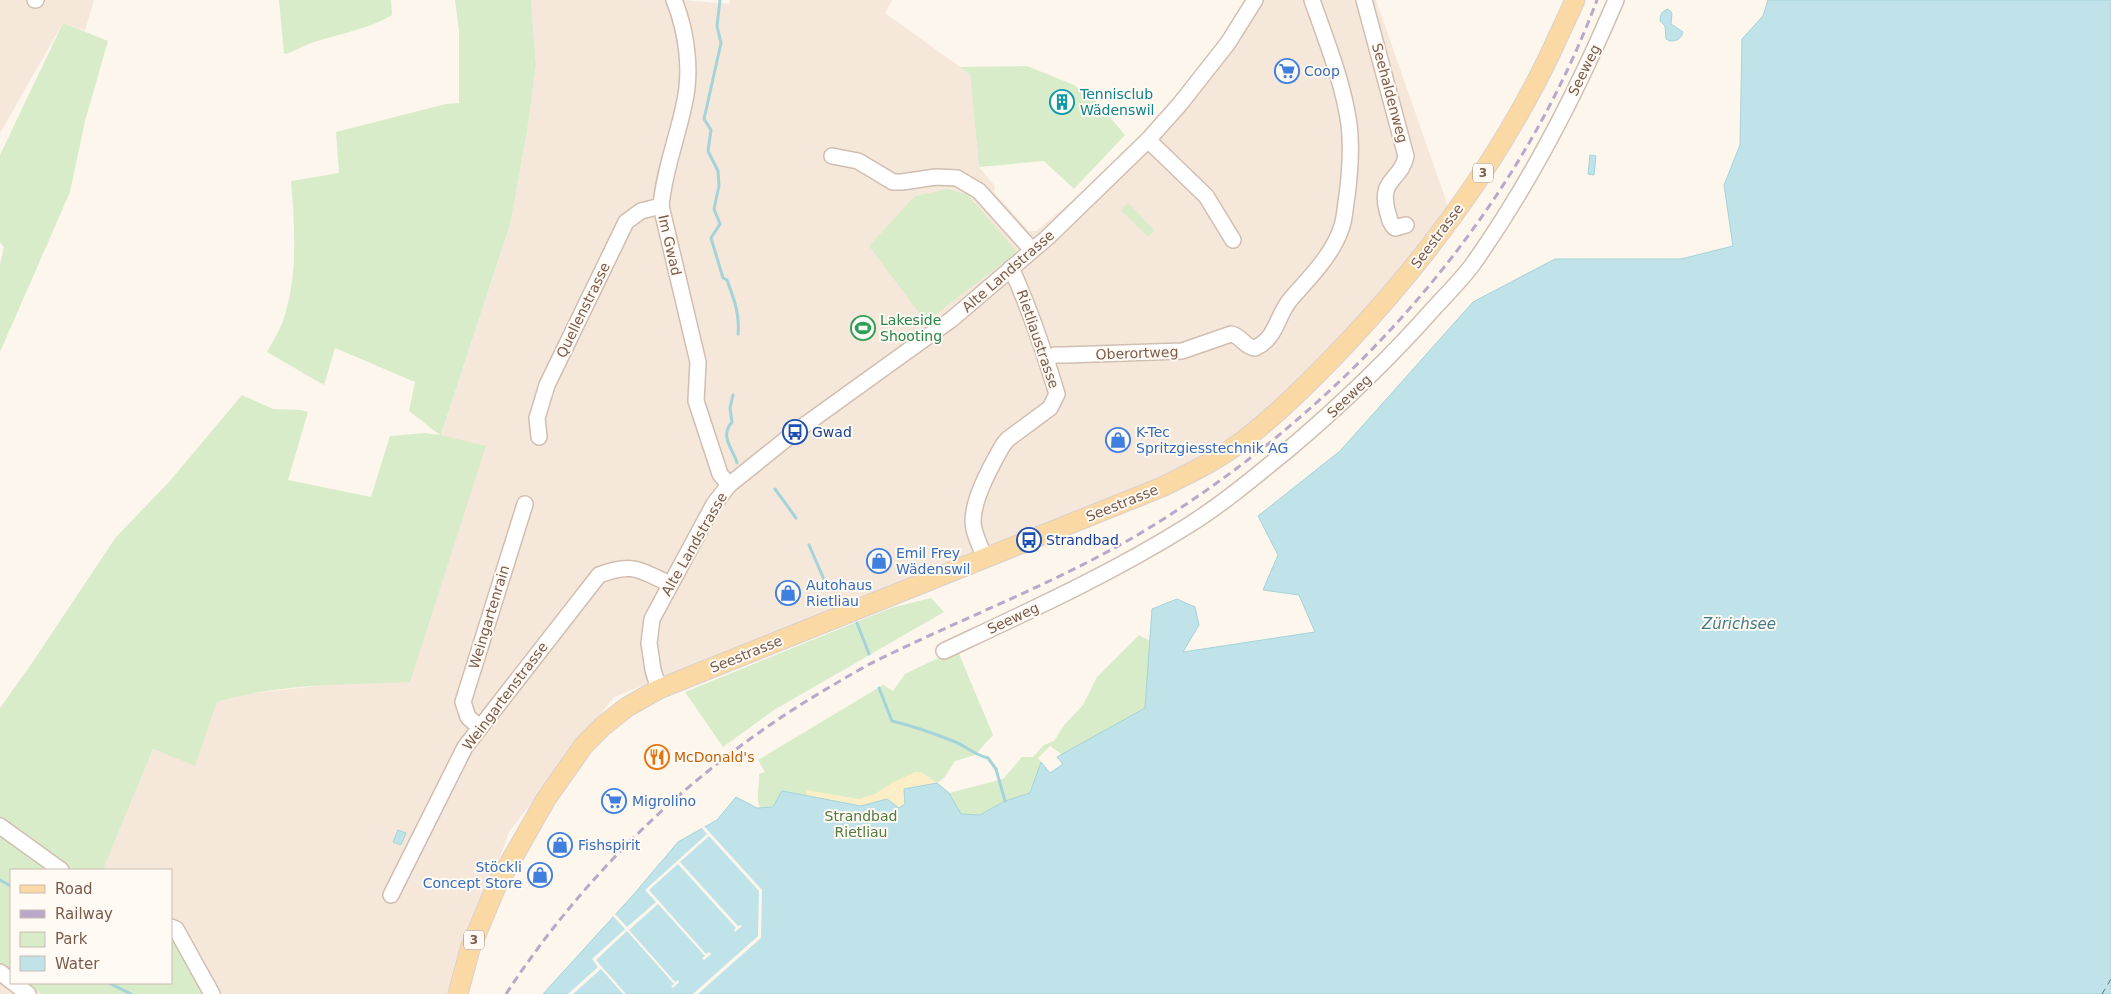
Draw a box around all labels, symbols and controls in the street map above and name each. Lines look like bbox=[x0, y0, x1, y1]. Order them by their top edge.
street label: Seehaldenweg bbox=[1369, 41, 1411, 145]
street label: Seeweg bbox=[1565, 42, 1603, 98]
supermarket icon: Coop bbox=[1274, 58, 1300, 84]
place label: Coop bbox=[1304, 63, 1340, 79]
place label: Tennisclub Wädenswil bbox=[1079, 86, 1154, 118]
building icon: Tennisclub Wädenswil bbox=[1049, 89, 1075, 115]
road number: 3 bbox=[1473, 164, 1493, 182]
street label: Seestrasse bbox=[1408, 201, 1466, 271]
street label: Im Gwad bbox=[655, 213, 685, 277]
street label: Alte Landstrasse bbox=[959, 227, 1057, 315]
street label: Quellenstrasse bbox=[553, 260, 613, 360]
street label: Rietliaustrasse bbox=[1014, 288, 1062, 390]
place label: Lakeside Shooting bbox=[880, 312, 942, 344]
sports icon: Lakeside Shooting bbox=[850, 315, 876, 341]
street label: Oberortweg bbox=[1095, 344, 1179, 362]
street label: Seeweg bbox=[1324, 371, 1374, 421]
bus stop icon: Gwad bbox=[782, 419, 808, 445]
place label: Gwad bbox=[812, 424, 852, 440]
place label: K-Tec Spritzgiesstechnik AG bbox=[1136, 424, 1288, 456]
shop icon: K-Tec Spritzgiesstechnik AG bbox=[1105, 427, 1131, 453]
street label: Seestrasse bbox=[1084, 481, 1160, 525]
street label: Alte Landstrasse bbox=[658, 490, 730, 598]
bus stop icon: Strandbad bbox=[1016, 527, 1042, 553]
place label: Strandbad bbox=[1046, 532, 1119, 548]
place label: Emil Frey Wädenswil bbox=[896, 545, 970, 577]
shop icon: Emil Frey Wädenswil bbox=[866, 548, 892, 574]
street label: Weingartenrain bbox=[466, 563, 512, 671]
place label: Autohaus Rietliau bbox=[806, 577, 872, 609]
shop icon: Autohaus Rietliau bbox=[775, 580, 801, 606]
street label: Seeweg bbox=[985, 599, 1041, 637]
water label: Zürichsee bbox=[1701, 615, 1776, 633]
street label: Seestrasse bbox=[708, 632, 784, 676]
street label: Weingartenstrasse bbox=[459, 639, 551, 753]
restaurant icon: McDonald's bbox=[644, 744, 670, 770]
place label: McDonald's bbox=[674, 749, 755, 765]
supermarket icon: Migrolino bbox=[601, 788, 627, 814]
place label: Migrolino bbox=[632, 793, 696, 809]
park label: Strandbad Rietliau bbox=[825, 808, 897, 840]
shop icon: Fishspirit bbox=[547, 832, 573, 858]
place label: Fishspirit bbox=[578, 837, 641, 853]
place label: Stöckli Concept Store bbox=[423, 859, 522, 891]
shop icon: Stöckli Concept Store bbox=[527, 862, 553, 888]
legend bbox=[10, 869, 172, 984]
text: Road bbox=[55, 880, 93, 898]
text: Railway bbox=[55, 905, 113, 923]
text: Park bbox=[55, 930, 88, 948]
road number: 3 bbox=[464, 930, 484, 950]
text: Water bbox=[55, 955, 100, 973]

